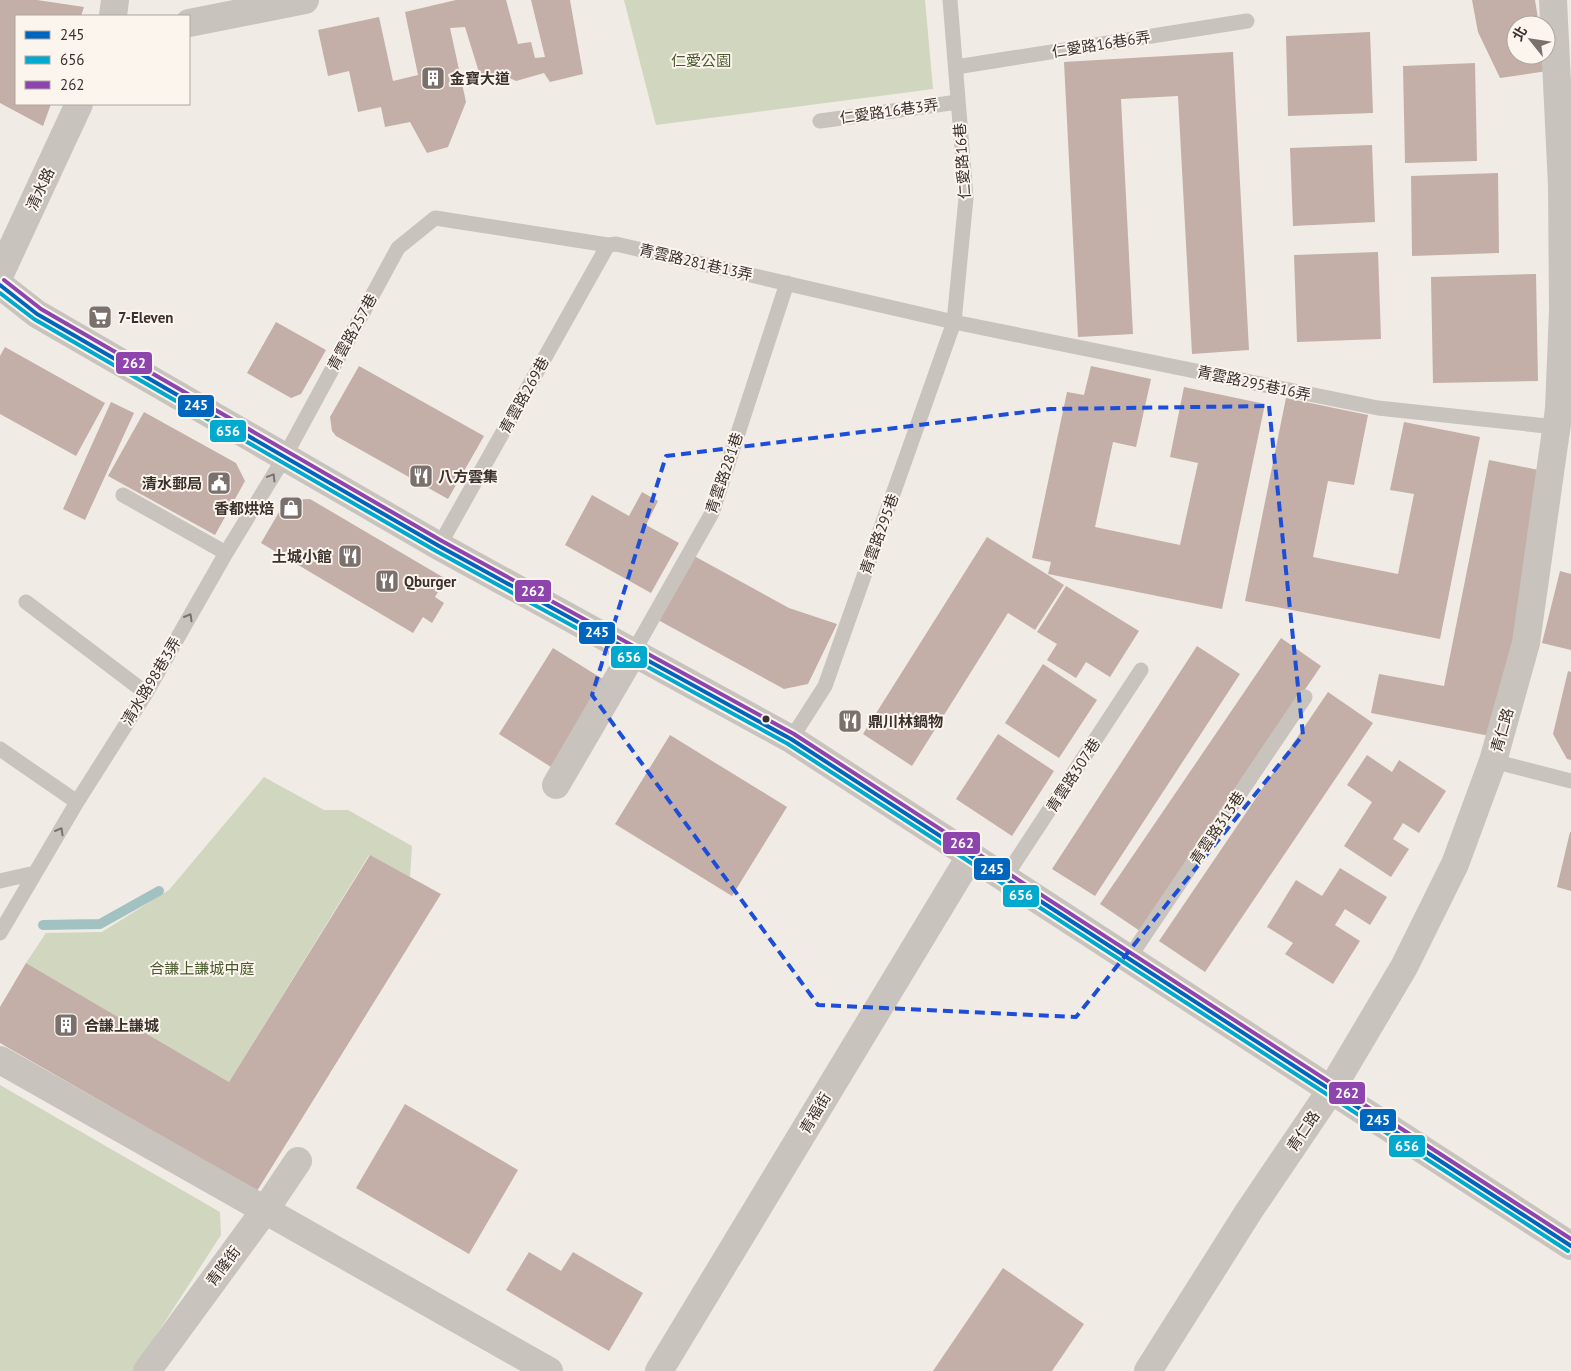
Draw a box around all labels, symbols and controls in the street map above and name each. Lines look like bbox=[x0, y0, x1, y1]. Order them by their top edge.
legend bbox=[15, 15, 190, 105]
north arrow bbox=[1506, 15, 1556, 65]
text: 北 bbox=[1508, 23, 1531, 44]
text: 245 bbox=[60, 25, 85, 44]
street label: 仁愛路16巷6弄 bbox=[1050, 27, 1152, 61]
text: 656 bbox=[60, 50, 85, 69]
park label: 仁愛公園 bbox=[671, 51, 731, 70]
building icon: 金寶大道 bbox=[420, 65, 446, 91]
place label: 金寶大道 bbox=[450, 69, 510, 88]
text: 262 bbox=[60, 75, 85, 94]
street label: 仁愛路16巷3弄 bbox=[838, 95, 940, 127]
street label: 仁愛路16巷 bbox=[950, 122, 974, 200]
street label: 清水路 bbox=[22, 165, 58, 213]
street label: 青雲路281巷13弄 bbox=[637, 240, 755, 284]
street label: 青雲路257巷 bbox=[323, 290, 381, 374]
supermarket icon: 7-Eleven bbox=[87, 304, 113, 330]
place label: 7-Eleven bbox=[118, 308, 173, 327]
line badge: 262 bbox=[115, 351, 153, 375]
street label: 青雲路269巷 bbox=[495, 353, 553, 437]
text: 262 bbox=[122, 354, 146, 372]
street label: 青雲路295巷16弄 bbox=[1195, 362, 1313, 404]
line badge: 245 bbox=[177, 394, 215, 418]
text: 245 bbox=[184, 396, 208, 414]
line badge: 656 bbox=[209, 419, 247, 443]
text: 656 bbox=[216, 422, 240, 440]
street label: 青雲路281巷 bbox=[701, 430, 747, 516]
restaurant icon: 八方雲集 bbox=[408, 463, 434, 489]
place label: 八方雲集 bbox=[438, 467, 498, 486]
public building icon: 清水郵局 bbox=[206, 470, 232, 496]
place label: 清水郵局 bbox=[142, 474, 202, 493]
one-way arrow bbox=[266, 474, 275, 483]
street label: 青雲路295巷 bbox=[856, 491, 902, 577]
shop icon: 香都烘焙 bbox=[278, 495, 304, 521]
place label: 香都烘焙 bbox=[214, 499, 274, 518]
restaurant icon: 土城小館 bbox=[337, 543, 363, 569]
place label: 土城小館 bbox=[272, 547, 332, 566]
restaurant icon: Qburger bbox=[374, 568, 400, 594]
place label: Qburger bbox=[404, 572, 457, 591]
line badge: 262 bbox=[514, 579, 552, 603]
text: 262 bbox=[521, 582, 545, 600]
one-way arrow bbox=[183, 613, 193, 622]
line badge: 245 bbox=[578, 621, 616, 645]
text: 245 bbox=[585, 623, 609, 641]
street label: 清水路98巷3弄 bbox=[117, 633, 185, 729]
line badge: 656 bbox=[610, 645, 648, 669]
text: 656 bbox=[617, 648, 641, 666]
street label: 青仁路 bbox=[1487, 706, 1517, 754]
restaurant icon: 鼎川林鍋物 bbox=[837, 708, 863, 734]
place label: 鼎川林鍋物 bbox=[868, 712, 943, 731]
unlabelled marker bbox=[761, 714, 771, 724]
street label: 青雲路307巷 bbox=[1042, 734, 1104, 816]
street label: 青雲路313巷 bbox=[1185, 788, 1249, 868]
one-way arrow bbox=[53, 827, 63, 836]
line badge: 262 bbox=[942, 831, 981, 855]
text: 262 bbox=[950, 834, 974, 852]
line badge: 245 bbox=[973, 857, 1011, 881]
text: 245 bbox=[980, 860, 1004, 878]
line badge: 656 bbox=[1002, 884, 1040, 908]
text: 656 bbox=[1009, 886, 1033, 904]
park label: 合謙上謙城中庭 bbox=[149, 959, 255, 978]
building icon: 合謙上謙城 bbox=[53, 1012, 79, 1038]
place label: 合謙上謙城 bbox=[84, 1016, 159, 1035]
line badge: 262 bbox=[1328, 1081, 1366, 1105]
text: 262 bbox=[1335, 1084, 1359, 1102]
street label: 青福街 bbox=[795, 1089, 835, 1137]
street label: 青仁路 bbox=[1283, 1107, 1323, 1155]
line badge: 245 bbox=[1359, 1108, 1397, 1132]
text: 245 bbox=[1366, 1111, 1390, 1129]
line badge: 656 bbox=[1388, 1134, 1426, 1158]
text: 656 bbox=[1395, 1137, 1419, 1155]
street label: 青隆街 bbox=[202, 1242, 244, 1290]

